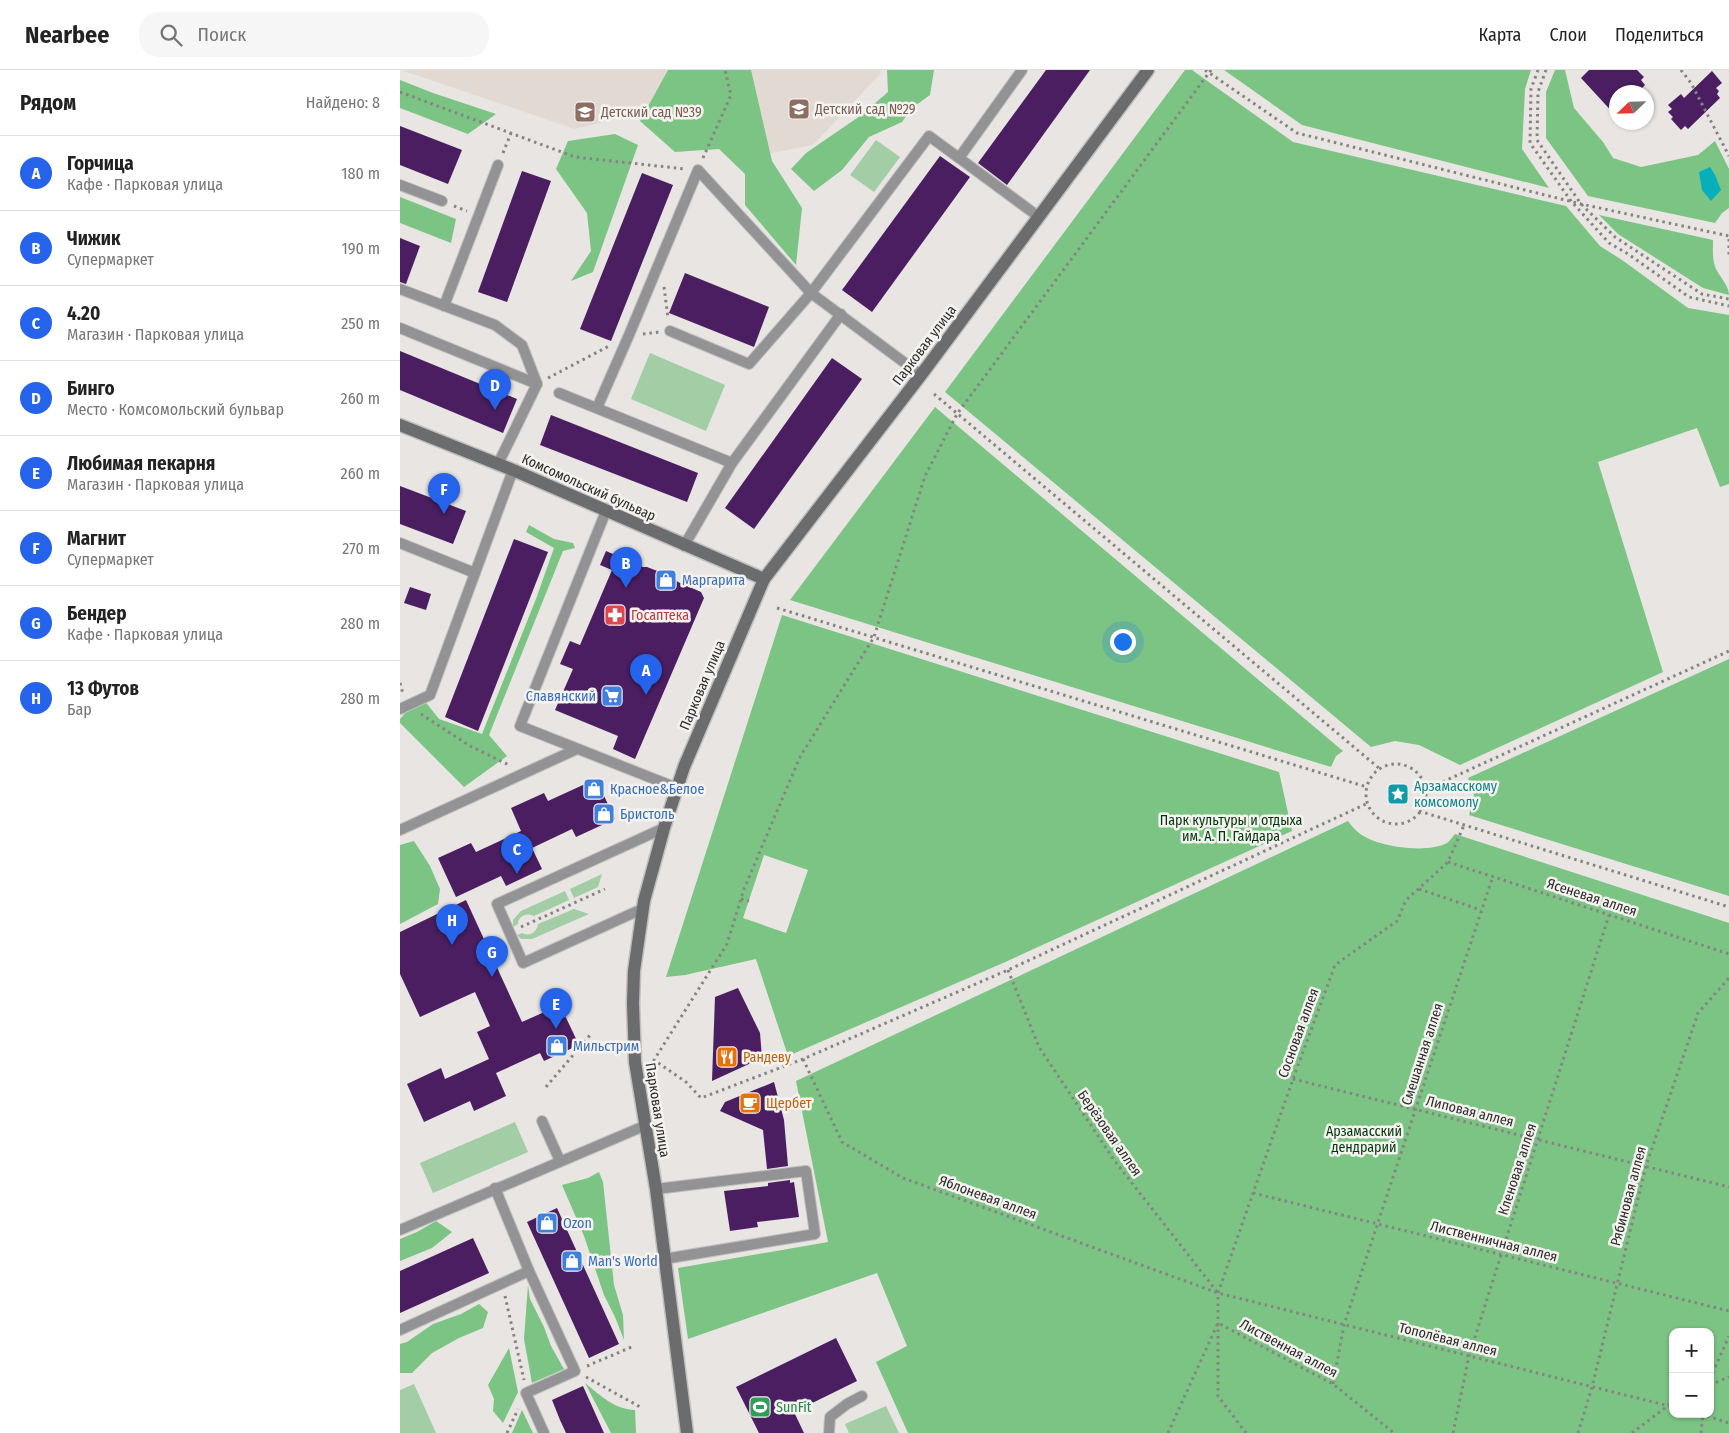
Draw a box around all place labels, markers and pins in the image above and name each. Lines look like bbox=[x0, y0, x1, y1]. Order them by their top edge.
school or university icon: Детский сад №29 bbox=[787, 97, 811, 121]
school or university icon: Детский сад №39 bbox=[573, 100, 597, 124]
place label: Детский сад №29 bbox=[814, 101, 916, 118]
place label: Детский сад №39 bbox=[600, 104, 702, 121]
pin: D bbox=[479, 369, 511, 410]
pin: F bbox=[428, 473, 460, 514]
pin: B bbox=[610, 547, 642, 588]
shop icon: Маргарита bbox=[654, 568, 678, 592]
place label: Маргарита bbox=[682, 572, 745, 589]
pharmacy icon: Госаптека bbox=[603, 603, 627, 627]
place label: Госаптека bbox=[631, 607, 689, 624]
pin: A bbox=[630, 654, 662, 695]
supermarket icon: Славянский bbox=[600, 684, 624, 708]
place label: Славянский bbox=[526, 688, 596, 705]
shop icon: Красное&Белое bbox=[582, 777, 606, 801]
place label: Арзамасскому комсомолу bbox=[1414, 778, 1498, 811]
place label: Красное&Белое bbox=[610, 781, 704, 798]
place icon: Арзамасскому комсомолу bbox=[1386, 782, 1410, 806]
shop icon: Бристоль bbox=[592, 802, 616, 826]
place label: Бристоль bbox=[620, 806, 675, 823]
pin: C bbox=[501, 833, 533, 874]
pin: H bbox=[436, 904, 468, 945]
pin: G bbox=[476, 936, 508, 977]
pin: E bbox=[540, 988, 572, 1029]
shop icon: Мильстрим bbox=[545, 1034, 569, 1058]
place label: Мильстрим bbox=[573, 1038, 639, 1055]
restaurant icon: Рандеву bbox=[715, 1045, 739, 1069]
place label: Рандеву bbox=[743, 1049, 792, 1066]
cafe icon: Щербет bbox=[738, 1091, 762, 1115]
place label: Щербет bbox=[766, 1095, 812, 1112]
shop icon: Ozon bbox=[535, 1211, 559, 1235]
place label: Ozon bbox=[563, 1215, 592, 1232]
shop icon: Man's World bbox=[560, 1249, 584, 1273]
place label: Man's World bbox=[588, 1253, 658, 1270]
sports icon: SunFit bbox=[748, 1395, 772, 1419]
place label: SunFit bbox=[776, 1399, 812, 1416]

